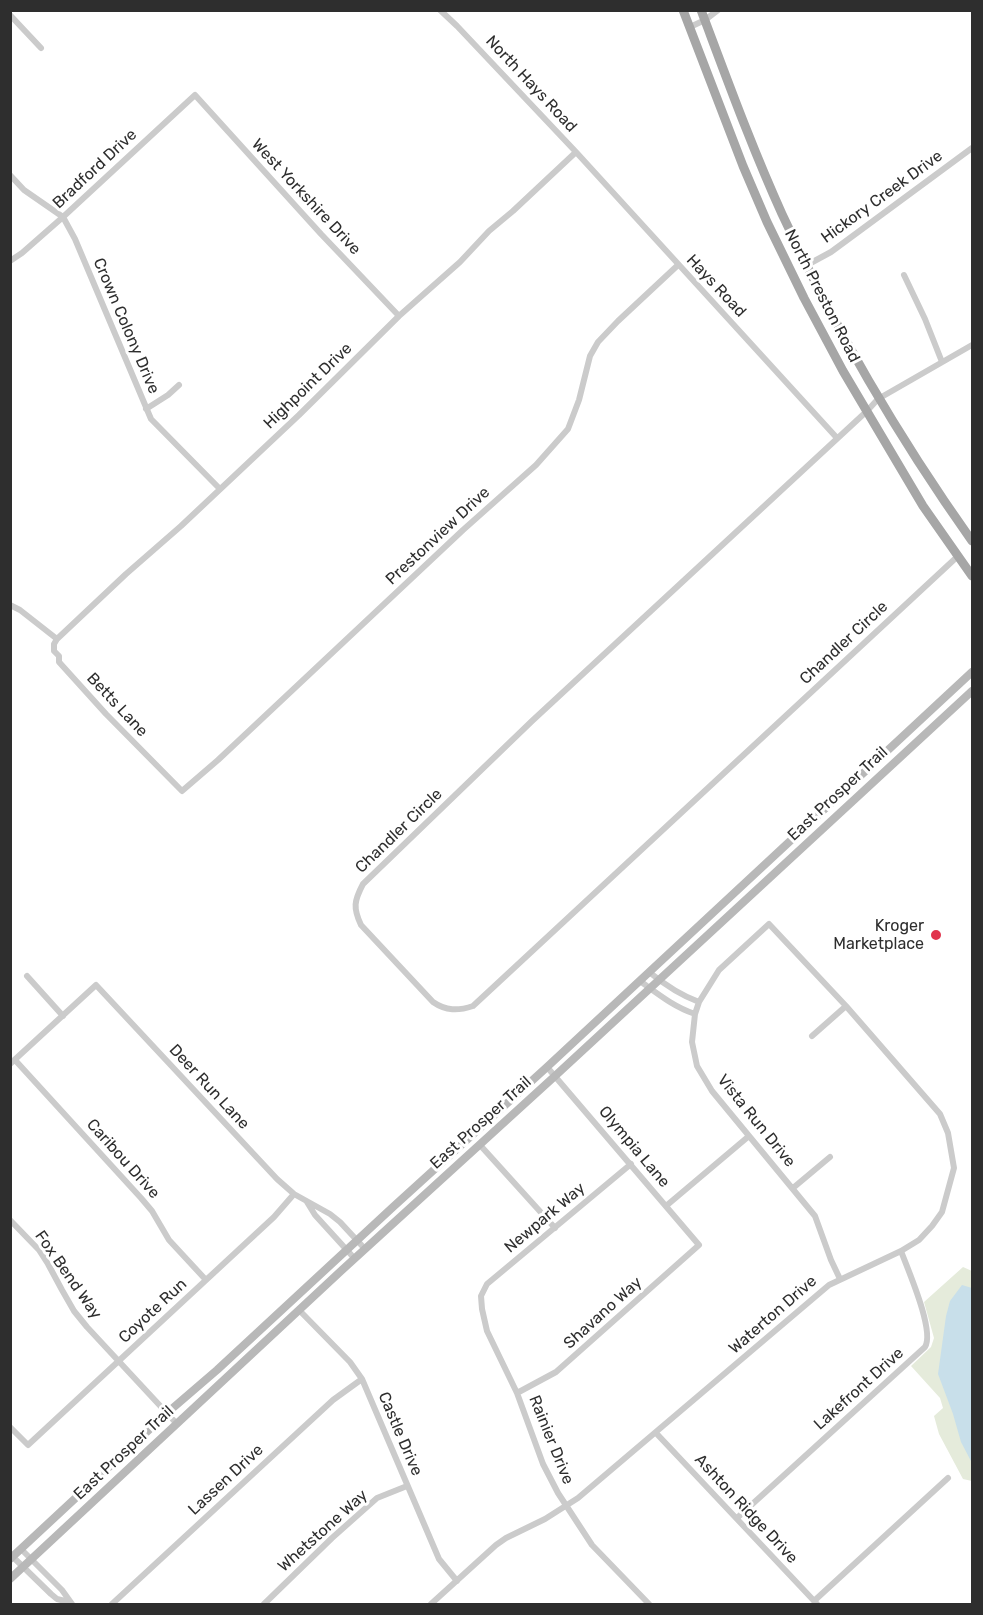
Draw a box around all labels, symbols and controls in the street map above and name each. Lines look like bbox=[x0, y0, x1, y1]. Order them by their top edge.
street label: North Hays Road bbox=[481, 32, 581, 136]
street label: Bradford Drive bbox=[49, 125, 141, 213]
street label: West Yorkshire Drive bbox=[247, 135, 365, 259]
street label: Hickory Creek Drive bbox=[818, 147, 946, 247]
street label: North Preston Road bbox=[780, 226, 864, 366]
street label: Hays Road bbox=[682, 251, 750, 321]
street label: Crown Colony Drive bbox=[89, 255, 163, 397]
street label: Highpoint Drive bbox=[260, 339, 356, 433]
street label: Prestonview Drive bbox=[382, 483, 494, 589]
street label: Chandler Circle bbox=[796, 597, 892, 689]
street label: Betts Lane bbox=[82, 669, 152, 741]
street label: East Prosper Trail bbox=[784, 743, 892, 845]
street label: Chandler Circle bbox=[352, 785, 446, 877]
place label: Kroger Marketplace bbox=[833, 916, 924, 954]
marker: Kroger Marketplace bbox=[929, 928, 943, 942]
street label: Deer Run Lane bbox=[165, 1041, 253, 1133]
street label: Vista Run Drive bbox=[713, 1071, 799, 1171]
street label: East Prosper Trail bbox=[426, 1073, 536, 1173]
street label: Olympia Lane bbox=[594, 1102, 674, 1192]
street label: Caribou Drive bbox=[82, 1115, 164, 1203]
street label: Newpark Way bbox=[501, 1179, 589, 1257]
street label: Fox Bend Way bbox=[30, 1227, 106, 1323]
street label: Waterton Drive bbox=[725, 1272, 821, 1358]
street label: Shavano Way bbox=[560, 1273, 646, 1353]
street label: Coyote Run bbox=[115, 1275, 191, 1347]
street label: Lakefront Drive bbox=[810, 1344, 908, 1434]
street label: Castle Drive bbox=[374, 1389, 426, 1479]
street label: Rainier Drive bbox=[524, 1393, 578, 1487]
street label: East Prosper Trail bbox=[70, 1402, 178, 1504]
street label: Lassen Drive bbox=[185, 1441, 267, 1519]
street label: Ashton Ridge Drive bbox=[690, 1450, 802, 1568]
street label: Whetstone Way bbox=[274, 1486, 372, 1576]

